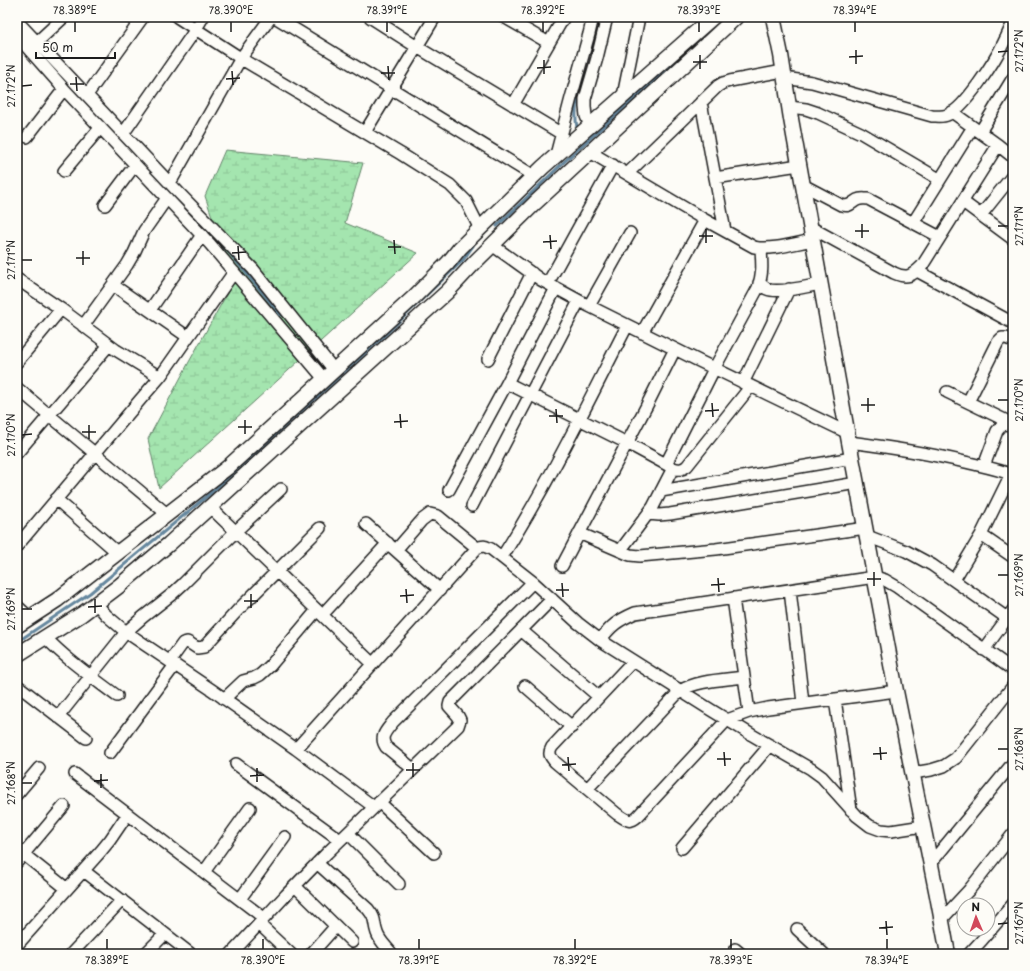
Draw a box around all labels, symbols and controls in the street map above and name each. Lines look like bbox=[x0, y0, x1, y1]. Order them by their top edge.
text: 78.389°E bbox=[53, 2, 97, 17]
text: 78.390°E bbox=[209, 2, 253, 17]
text: 78.391°E bbox=[366, 2, 408, 17]
text: 78.392°E bbox=[521, 2, 565, 17]
text: 78.393°E bbox=[677, 2, 721, 17]
text: 78.394°E bbox=[833, 2, 877, 17]
text: 27.172°N bbox=[1011, 29, 1026, 72]
scale bar bbox=[36, 34, 115, 60]
text: 50 m bbox=[42, 38, 73, 56]
text: 27.172°N bbox=[3, 64, 18, 107]
text: 27.171°N bbox=[1011, 206, 1026, 246]
text: 27.171°N bbox=[3, 240, 18, 280]
text: 27.170°N bbox=[1011, 378, 1026, 422]
text: 27.170°N bbox=[3, 413, 18, 457]
text: 27.169°N bbox=[1011, 553, 1026, 597]
text: 27.169°N bbox=[3, 587, 18, 631]
text: 27.168°N bbox=[1011, 727, 1026, 771]
text: 27.168°N bbox=[3, 761, 18, 805]
north arrow bbox=[956, 897, 996, 937]
text: N bbox=[971, 898, 981, 915]
text: 27.167°N bbox=[1011, 901, 1026, 944]
text: 78.389°E bbox=[85, 952, 129, 967]
text: 78.390°E bbox=[241, 952, 285, 967]
text: 78.391°E bbox=[398, 952, 440, 967]
text: 78.392°E bbox=[553, 952, 597, 967]
text: 78.393°E bbox=[709, 952, 753, 967]
text: 78.394°E bbox=[865, 952, 909, 967]

